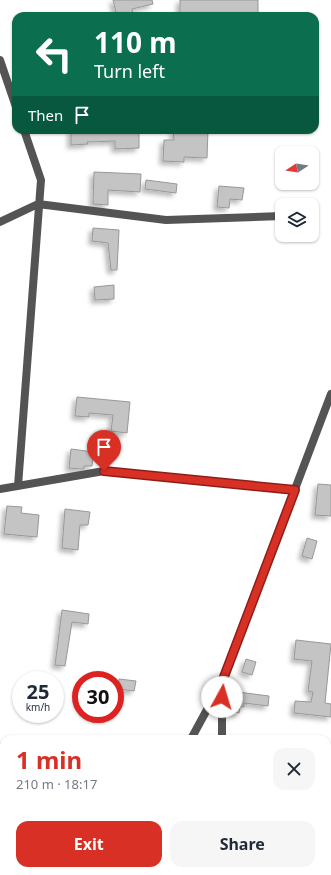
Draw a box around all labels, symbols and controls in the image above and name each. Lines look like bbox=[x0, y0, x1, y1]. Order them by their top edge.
text: 110 m bbox=[94, 23, 177, 61]
icon: left bbox=[28, 28, 80, 80]
text: Turn left bbox=[94, 59, 165, 83]
icon: arrive bbox=[71, 104, 93, 126]
text: Then bbox=[28, 105, 63, 125]
north arrow bbox=[275, 146, 319, 190]
map controls bbox=[275, 146, 319, 242]
button: layers bbox=[275, 198, 319, 242]
pin bbox=[87, 430, 121, 471]
icon: arrive bbox=[93, 436, 115, 458]
speed limit sign: 30 bbox=[72, 671, 124, 723]
position arrow bbox=[201, 676, 243, 718]
text: 25 bbox=[27, 678, 49, 705]
text: km/h bbox=[26, 700, 50, 714]
text: 1 min bbox=[16, 743, 82, 776]
button: close bbox=[273, 748, 315, 790]
text: 210 m · 18:17 bbox=[16, 775, 97, 793]
button: Exit bbox=[16, 821, 162, 867]
button: Share bbox=[170, 821, 315, 867]

